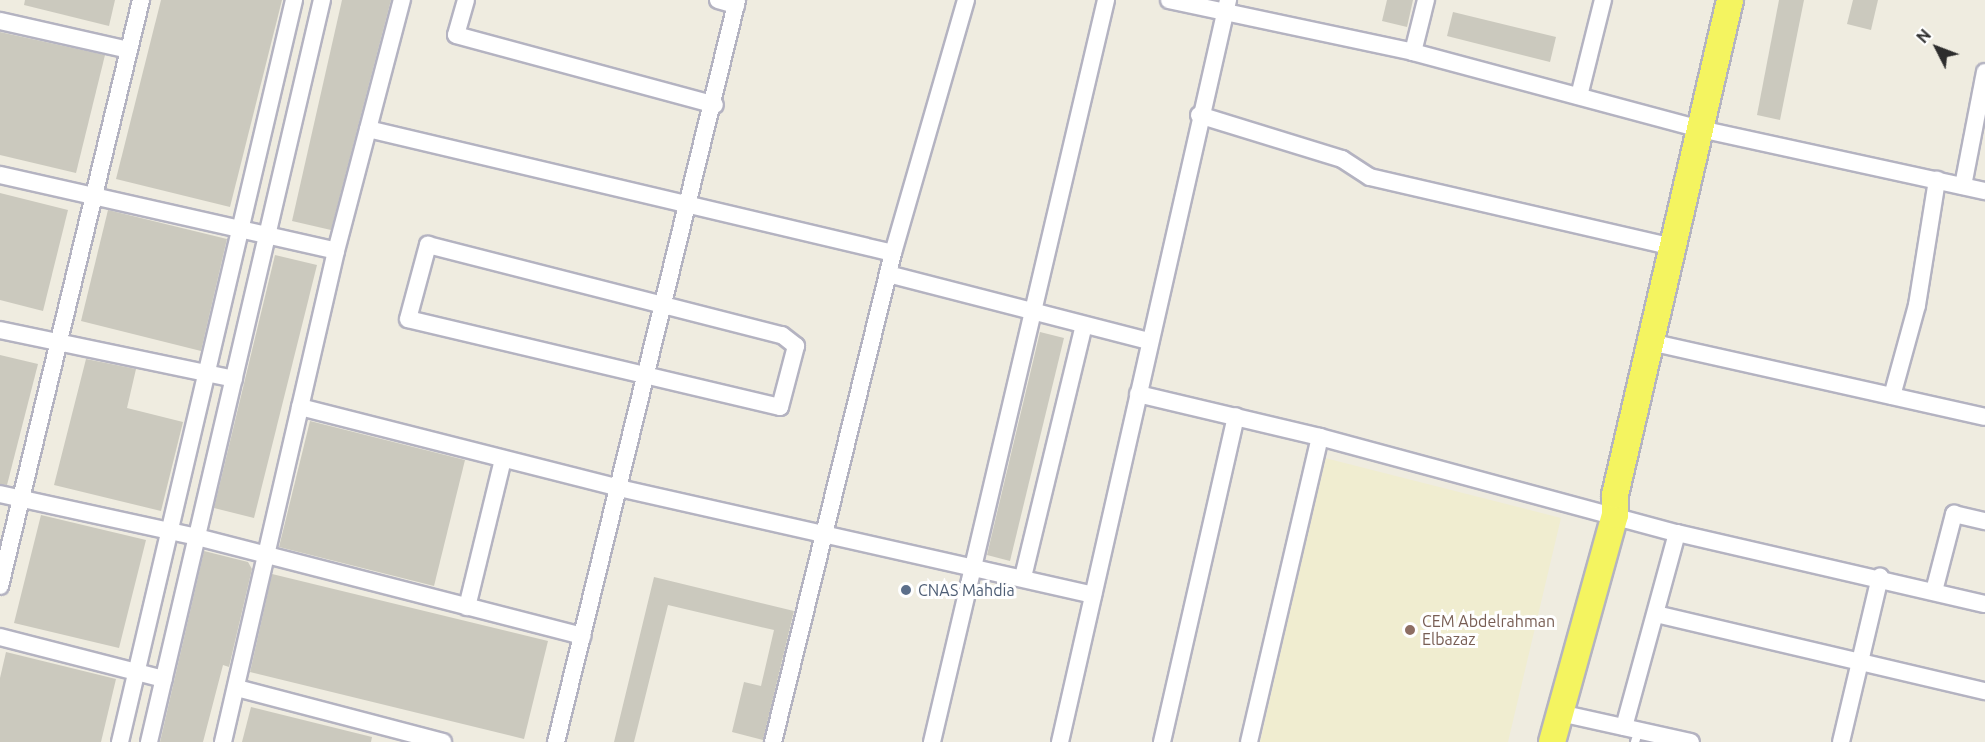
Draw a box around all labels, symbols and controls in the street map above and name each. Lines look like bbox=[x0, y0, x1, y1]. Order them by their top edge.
north arrow bbox=[1907, 18, 1967, 78]
text: N bbox=[1913, 25, 1934, 46]
place label: CNAS Mahdia bbox=[918, 580, 1015, 600]
marker: CNAS Mahdia bbox=[899, 583, 913, 597]
place label: CEM Abdelrahman Elbazaz bbox=[1422, 611, 1555, 649]
marker: CEM Abdelrahman Elbazaz bbox=[1403, 623, 1417, 637]

